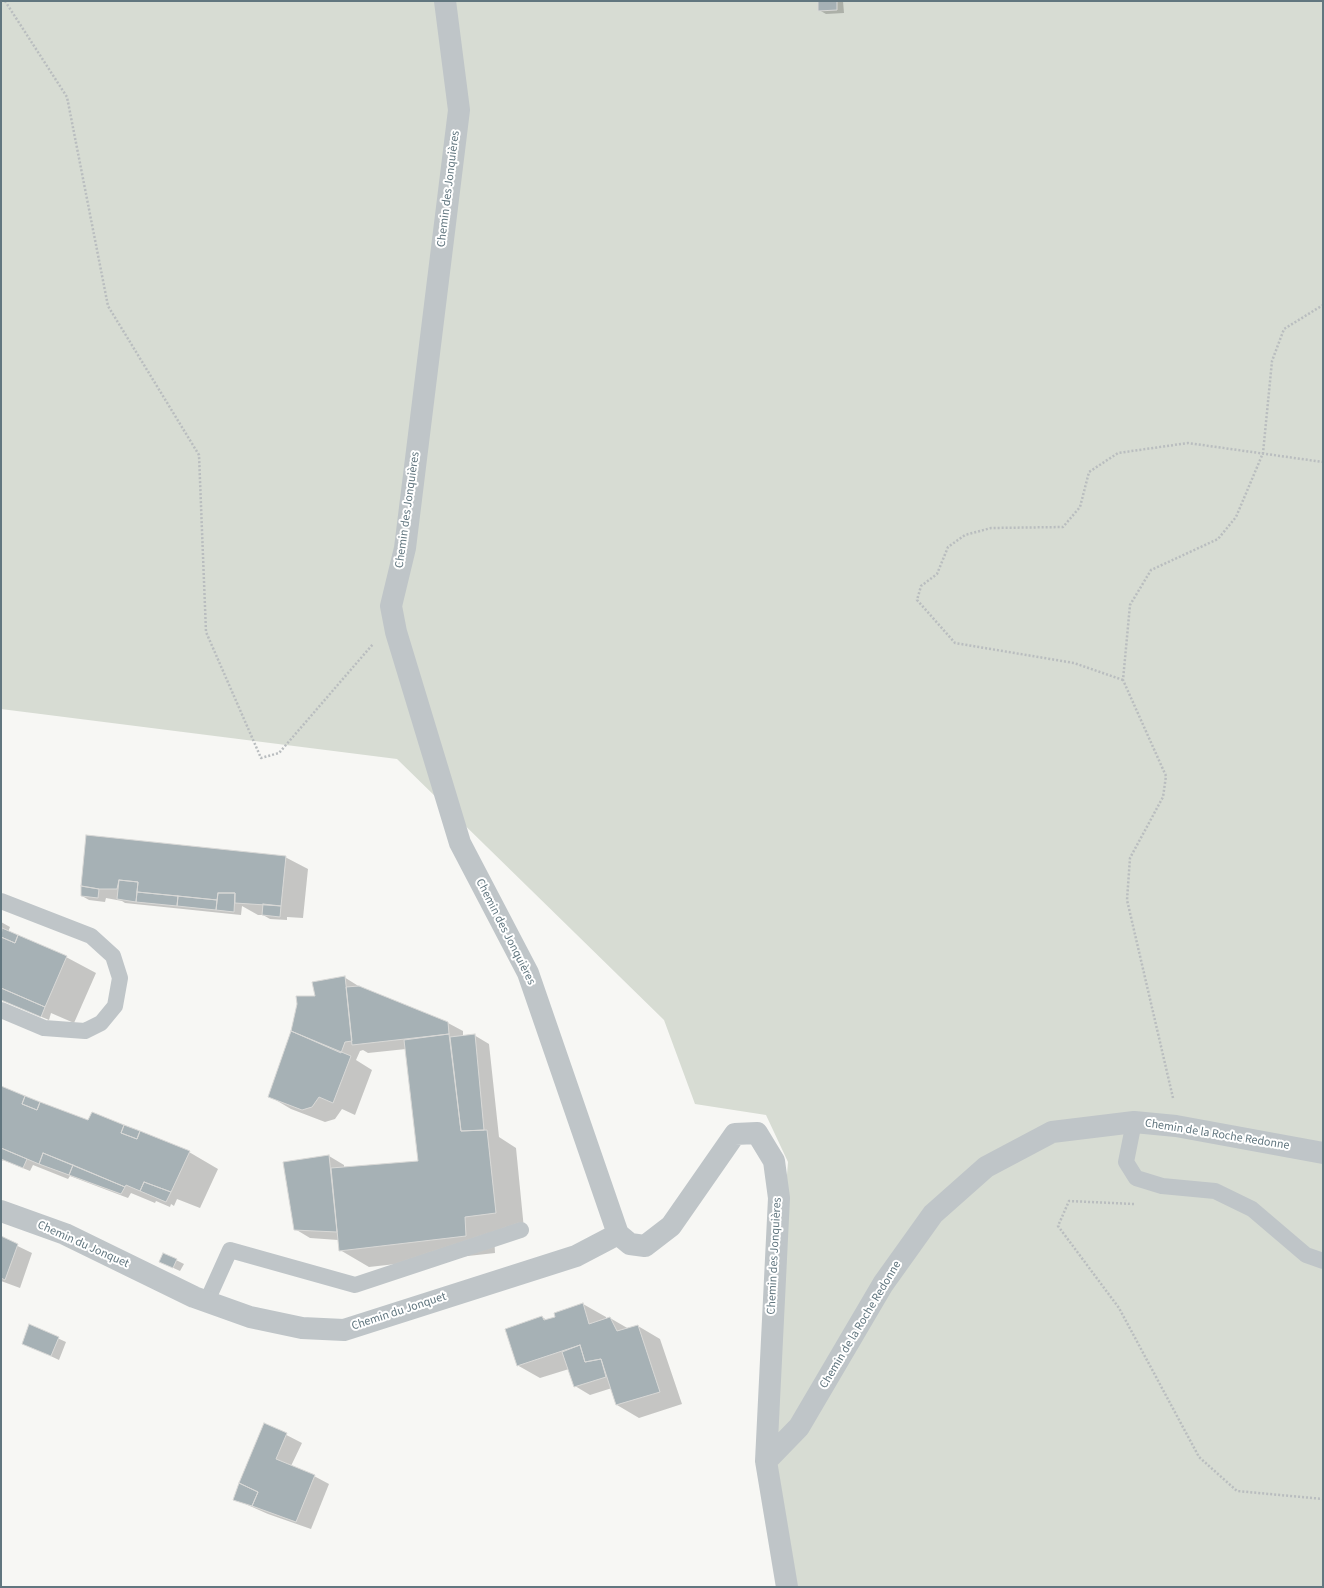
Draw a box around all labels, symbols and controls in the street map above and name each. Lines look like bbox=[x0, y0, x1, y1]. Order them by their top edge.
street label: Chemin des Jonquières bbox=[435, 130, 463, 248]
street label: Chemin des Jonquières bbox=[393, 451, 423, 569]
street label: Chemin des Jonquières bbox=[472, 877, 538, 987]
street label: Chemin de la Roche Redonne bbox=[1144, 1116, 1290, 1154]
street label: Chemin des Jonquières bbox=[765, 1197, 785, 1315]
street label: Chemin du Jonquet bbox=[35, 1218, 131, 1272]
street label: Chemin de la Roche Redonne bbox=[817, 1259, 905, 1391]
street label: Chemin du Jonquet bbox=[350, 1290, 448, 1334]

